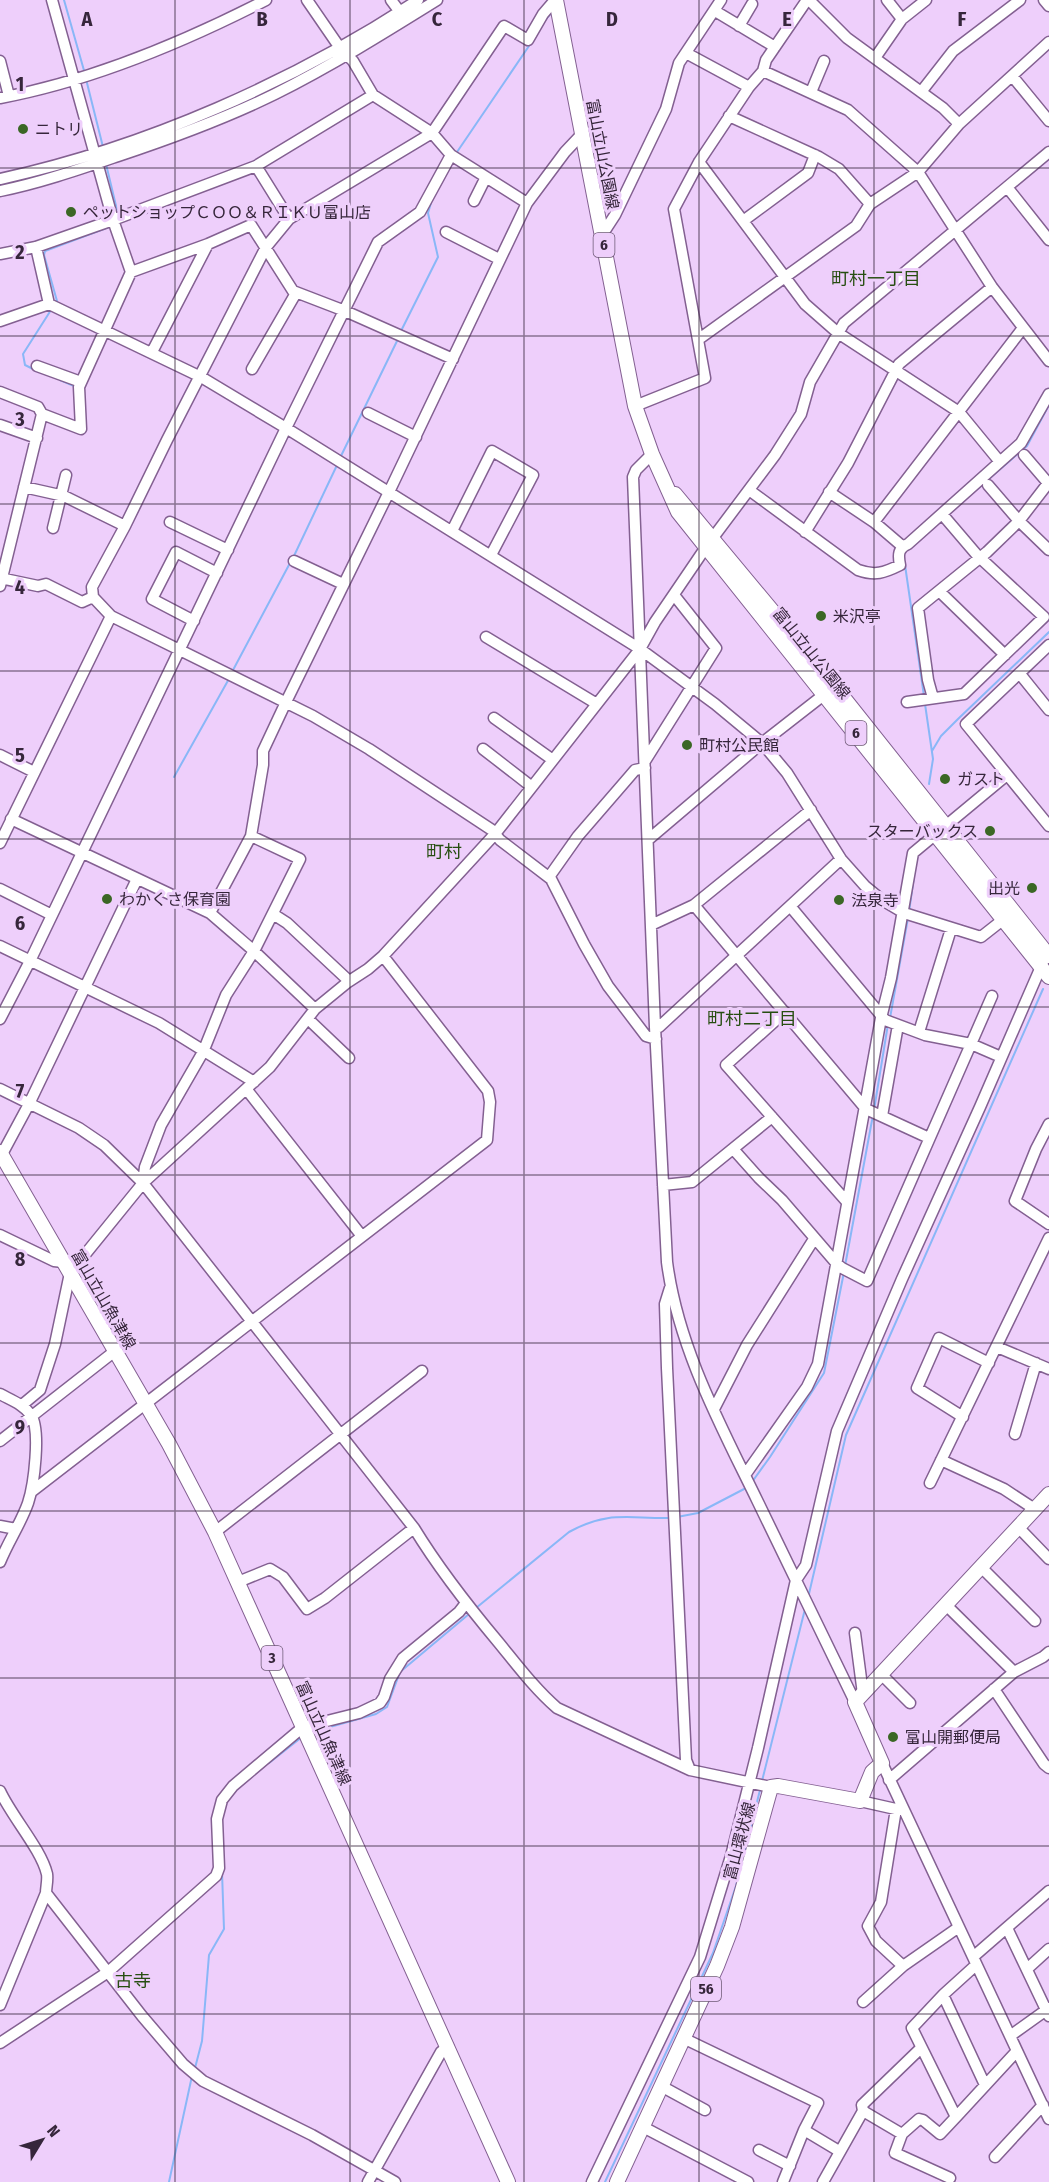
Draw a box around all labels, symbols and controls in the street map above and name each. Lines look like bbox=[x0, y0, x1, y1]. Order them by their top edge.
text: A bbox=[81, 7, 94, 31]
text: B bbox=[256, 7, 268, 31]
text: C bbox=[432, 7, 443, 31]
text: D bbox=[606, 7, 618, 31]
text: E bbox=[782, 7, 792, 31]
text: F bbox=[958, 7, 967, 31]
text: 1 bbox=[16, 72, 24, 96]
street label: 富山立山公園線 bbox=[582, 97, 623, 211]
place label: ニトリ bbox=[35, 120, 83, 139]
marker: ニトリ bbox=[16, 122, 30, 136]
place label: ペットショップＣＯＯ＆ＲＩＫＵ富山店 bbox=[83, 203, 371, 222]
marker: ペットショップＣＯＯ＆ＲＩＫＵ富山店 bbox=[64, 205, 78, 219]
road number: 6 bbox=[594, 233, 614, 257]
text: 2 bbox=[14, 240, 25, 264]
district label: 町村一丁目 bbox=[831, 268, 921, 290]
text: 3 bbox=[14, 407, 25, 431]
text: 4 bbox=[15, 575, 25, 599]
street label: 富山立山公園線 bbox=[769, 604, 854, 703]
place label: 米沢亭 bbox=[833, 607, 881, 626]
marker: 米沢亭 bbox=[814, 609, 828, 623]
road number: 6 bbox=[846, 721, 866, 745]
place label: 町村公民館 bbox=[699, 736, 779, 755]
marker: 町村公民館 bbox=[680, 738, 694, 752]
text: 5 bbox=[15, 743, 25, 767]
place label: ガスト bbox=[957, 770, 1005, 789]
marker: ガスト bbox=[938, 772, 952, 786]
place label: スターバックス bbox=[867, 822, 978, 841]
marker: スターバックス bbox=[983, 824, 997, 838]
district label: 町村 bbox=[426, 841, 462, 863]
place label: 出光 bbox=[988, 879, 1020, 898]
marker: 出光 bbox=[1025, 881, 1039, 895]
place label: わかくさ保育園 bbox=[119, 890, 231, 909]
place label: 法泉寺 bbox=[851, 891, 899, 910]
marker: わかくさ保育園 bbox=[100, 892, 114, 906]
marker: 法泉寺 bbox=[832, 893, 846, 907]
text: 6 bbox=[15, 911, 25, 935]
district label: 町村二丁目 bbox=[707, 1008, 797, 1030]
text: 7 bbox=[16, 1079, 25, 1103]
street label: 富山立山魚津線 bbox=[67, 1246, 140, 1353]
text: 8 bbox=[15, 1247, 26, 1271]
text: 9 bbox=[15, 1415, 25, 1439]
road number: 3 bbox=[262, 1646, 282, 1670]
street label: 富山立山魚津線 bbox=[292, 1678, 355, 1788]
place label: 富山開郵便局 bbox=[905, 1728, 1001, 1747]
marker: 富山開郵便局 bbox=[886, 1730, 900, 1744]
street label: 富山環状線 bbox=[720, 1800, 759, 1882]
district label: 古寺 bbox=[115, 1970, 151, 1992]
road number: 56 bbox=[691, 1977, 721, 2001]
north arrow bbox=[12, 2110, 72, 2170]
text: N bbox=[43, 2121, 64, 2141]

